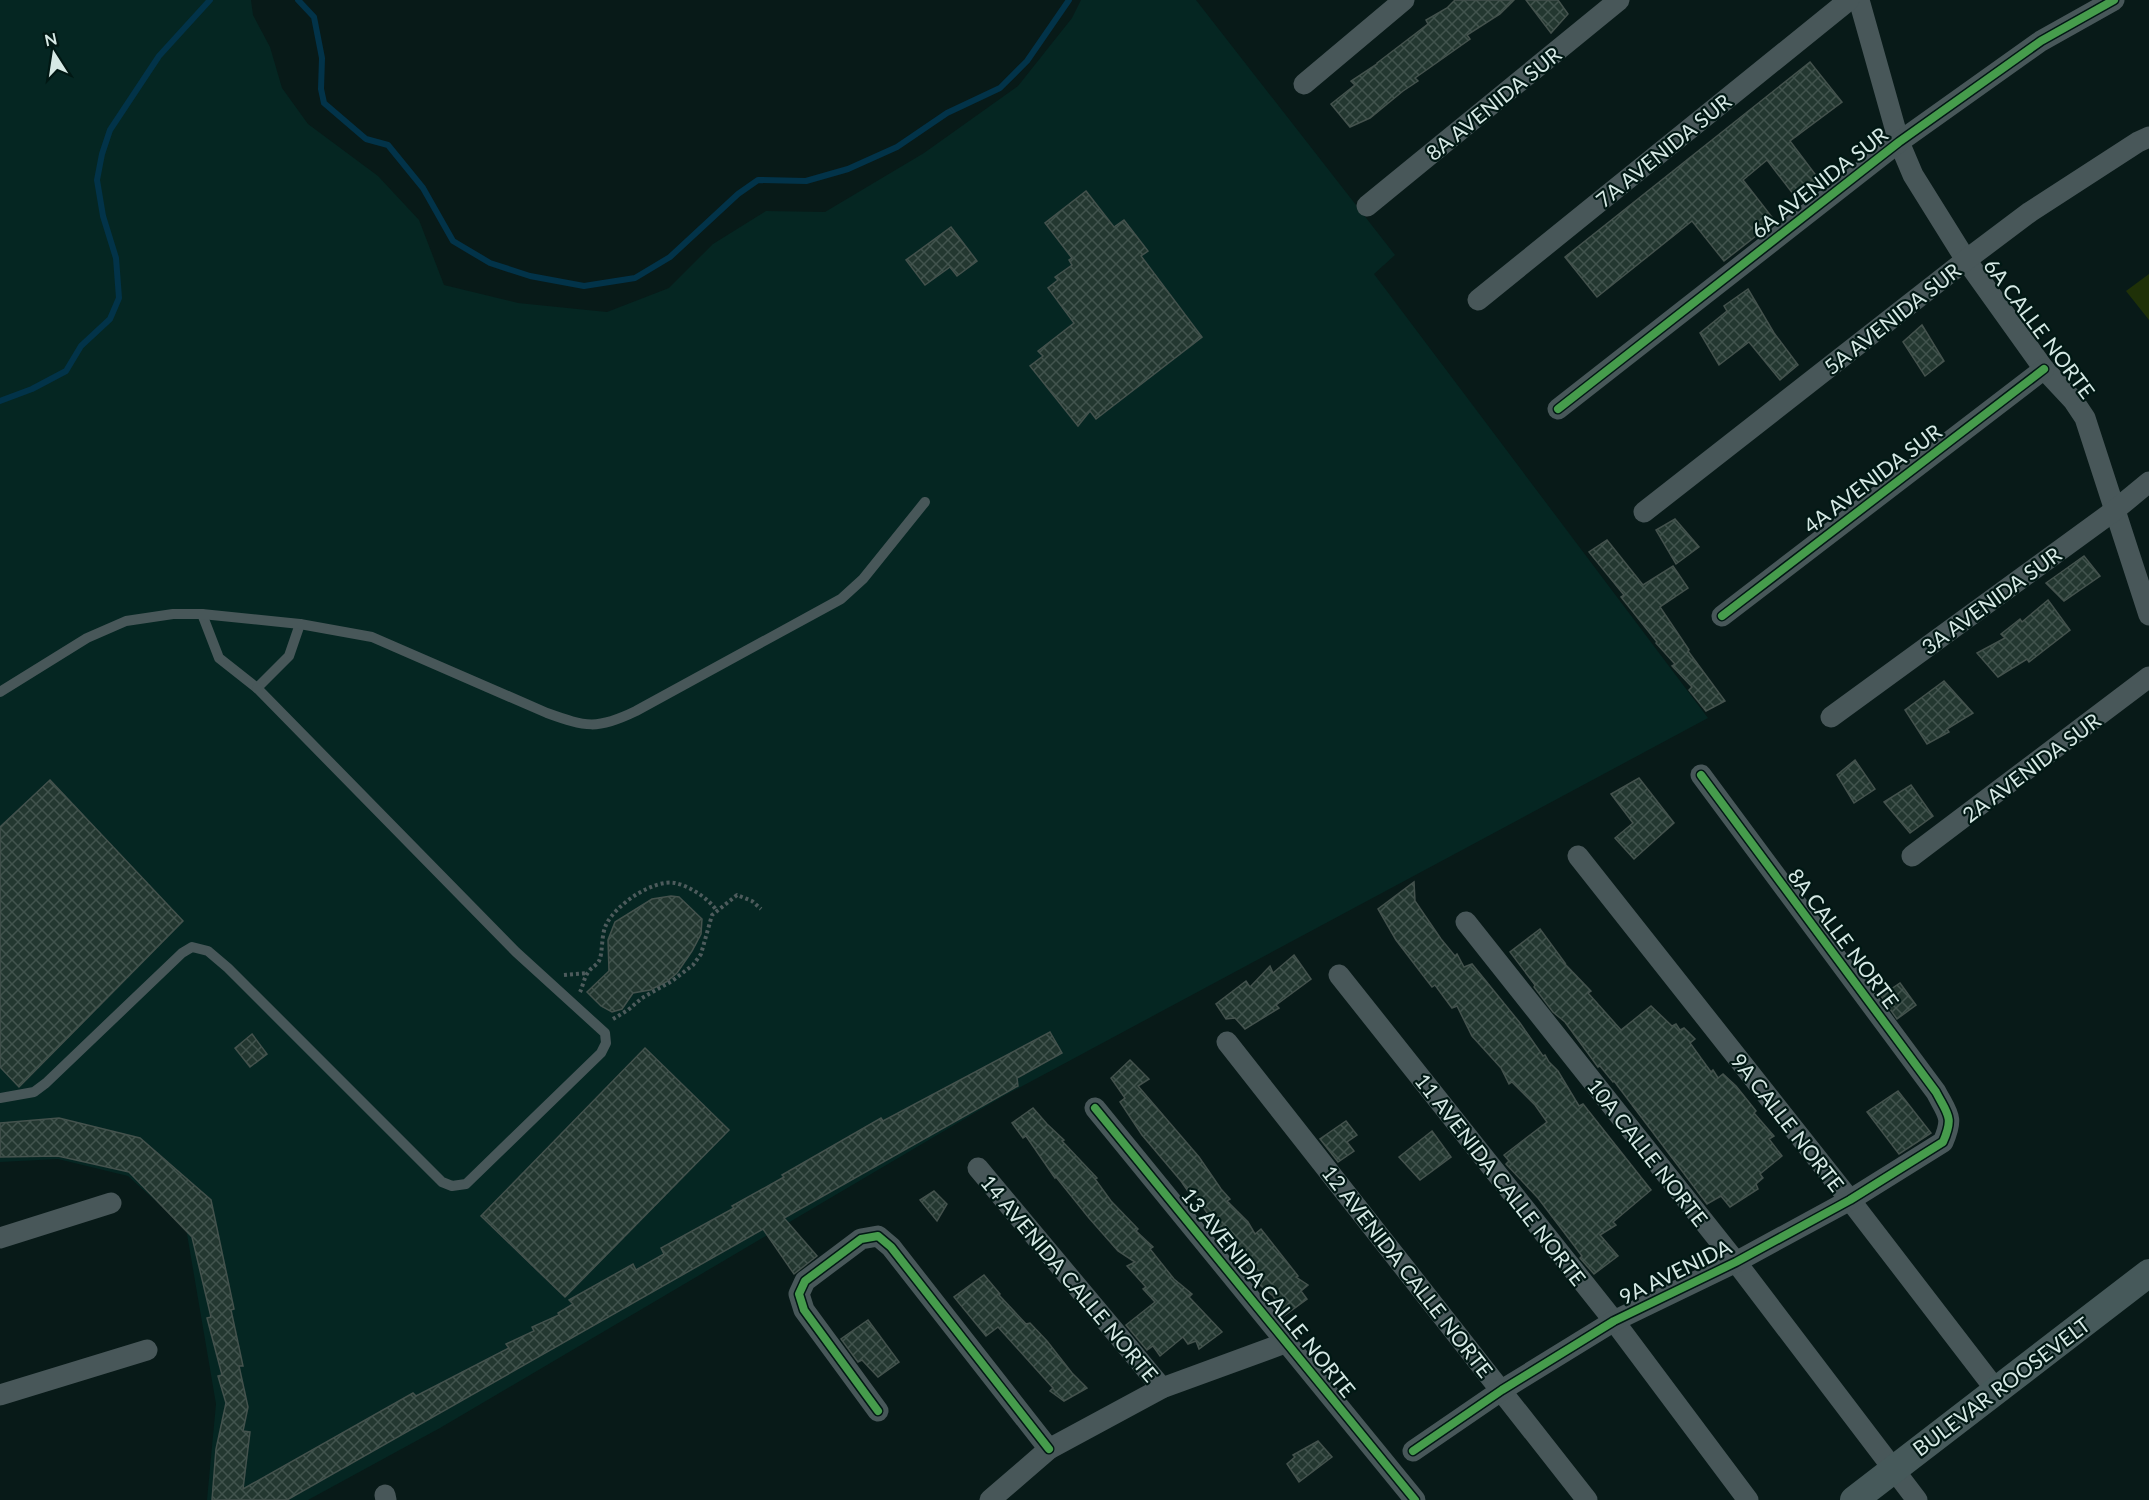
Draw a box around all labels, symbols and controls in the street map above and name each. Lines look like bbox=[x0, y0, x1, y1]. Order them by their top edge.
north arrow bbox=[24, 24, 84, 84]
text: N bbox=[43, 28, 59, 49]
street label: 8A AVENIDA SUR bbox=[1421, 40, 1566, 165]
street label: 7A AVENIDA SUR bbox=[1591, 87, 1736, 212]
street label: 6A AVENIDA SUR bbox=[1746, 120, 1893, 243]
street label: 6A CALLE NORTE bbox=[1979, 253, 2101, 403]
street label: 5A AVENIDA SUR bbox=[1819, 256, 1966, 379]
street label: 4A AVENIDA SUR bbox=[1798, 418, 1947, 538]
street label: 3A AVENIDA SUR bbox=[1916, 541, 2066, 659]
street label: 2A AVENIDA SUR bbox=[1957, 707, 2106, 827]
street label: 8A CALLE NORTE bbox=[1783, 863, 1905, 1013]
street label: 9A CALLE NORTE bbox=[1726, 1048, 1850, 1196]
street label: 11 AVENIDA CALLE NORTE bbox=[1410, 1068, 1592, 1290]
street label: 10A CALLE NORTE bbox=[1583, 1073, 1713, 1231]
street label: 12 AVENIDA CALLE NORTE bbox=[1317, 1160, 1499, 1382]
street label: 14 AVENIDA CALLE NORTE bbox=[976, 1170, 1164, 1386]
street label: 13 AVENIDA CALLE NORTE bbox=[1177, 1182, 1361, 1402]
street label: 9A AVENIDA bbox=[1615, 1233, 1736, 1309]
street label: BULEVAR ROOSEVELT bbox=[1907, 1311, 2095, 1461]

